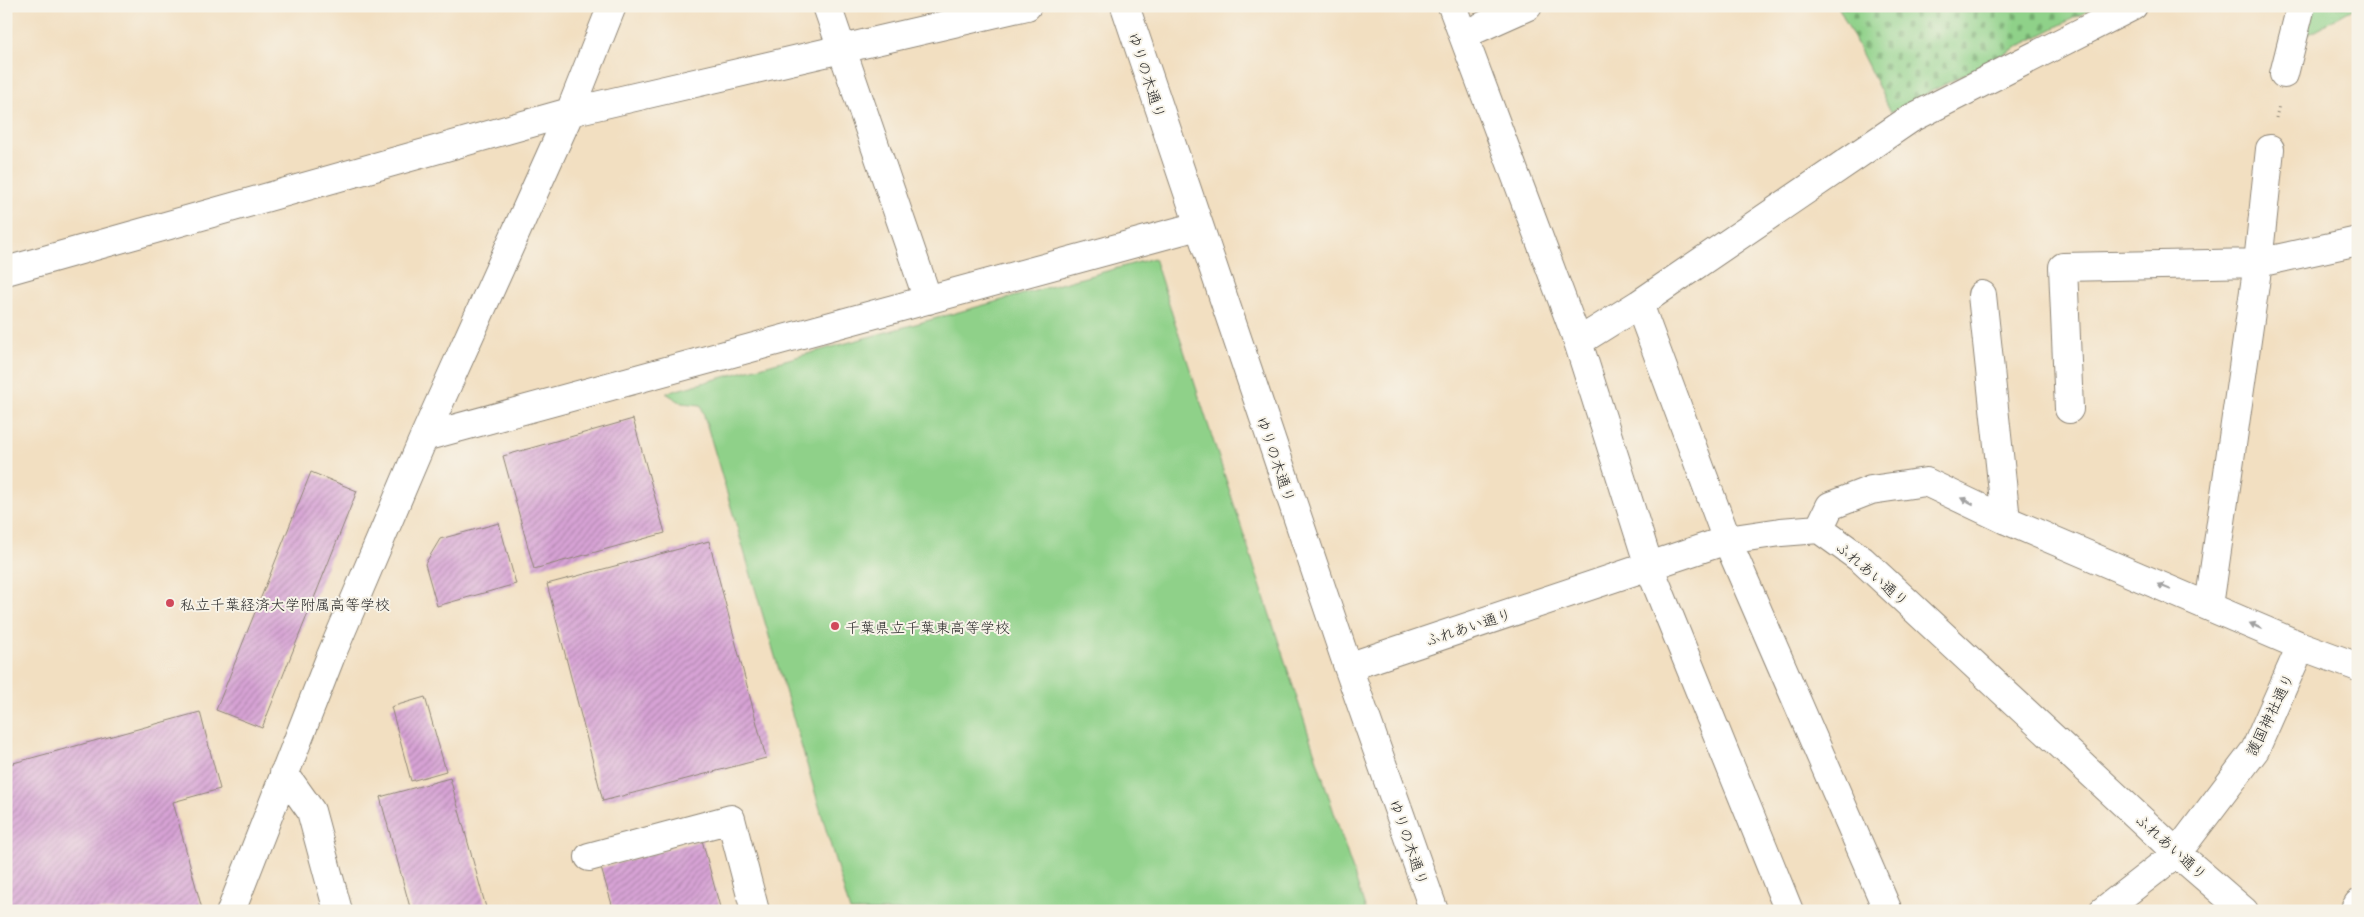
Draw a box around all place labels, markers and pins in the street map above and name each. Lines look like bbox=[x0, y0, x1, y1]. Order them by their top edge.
place label: 私立千葉経済大学附属高等学校 bbox=[180, 592, 390, 615]
marker: 私立千葉経済大学附属高等学校 bbox=[164, 597, 176, 609]
place label: 千葉県立千葉東高等学校 bbox=[845, 615, 1010, 638]
marker: 千葉県立千葉東高等学校 bbox=[829, 620, 841, 632]

